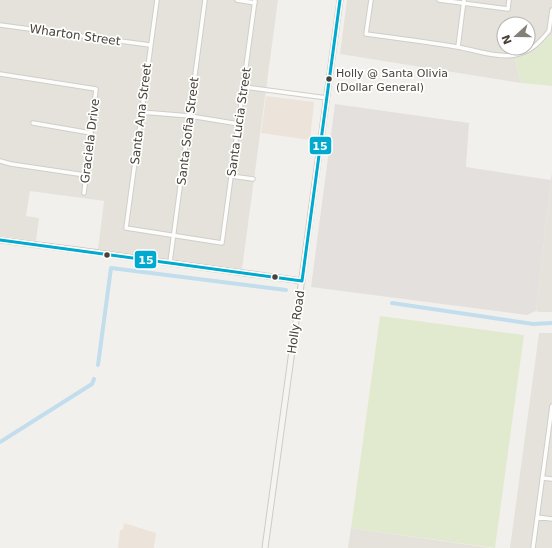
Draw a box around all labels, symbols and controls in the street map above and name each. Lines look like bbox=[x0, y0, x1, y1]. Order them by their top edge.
north arrow bbox=[496, 16, 536, 56]
street label: Wharton Street bbox=[29, 22, 122, 48]
text: N bbox=[499, 33, 515, 46]
street label: Santa Ana Street bbox=[128, 62, 154, 165]
street label: Santa Lucia Street bbox=[224, 66, 254, 177]
place label: Holly @ Santa Olivia (Dollar General) bbox=[336, 67, 448, 94]
marker: Holly @ Santa Olivia (Dollar General) bbox=[324, 74, 334, 84]
street label: Santa Sofia Street bbox=[174, 76, 202, 186]
street label: Graciela Drive bbox=[78, 98, 102, 184]
line badge: 15 bbox=[309, 136, 332, 155]
text: 15 bbox=[312, 140, 328, 153]
unlabelled marker bbox=[102, 250, 112, 260]
line badge: 15 bbox=[134, 250, 157, 269]
text: 15 bbox=[138, 254, 154, 267]
unlabelled marker bbox=[270, 272, 280, 282]
street label: Holly Road bbox=[285, 289, 307, 355]

